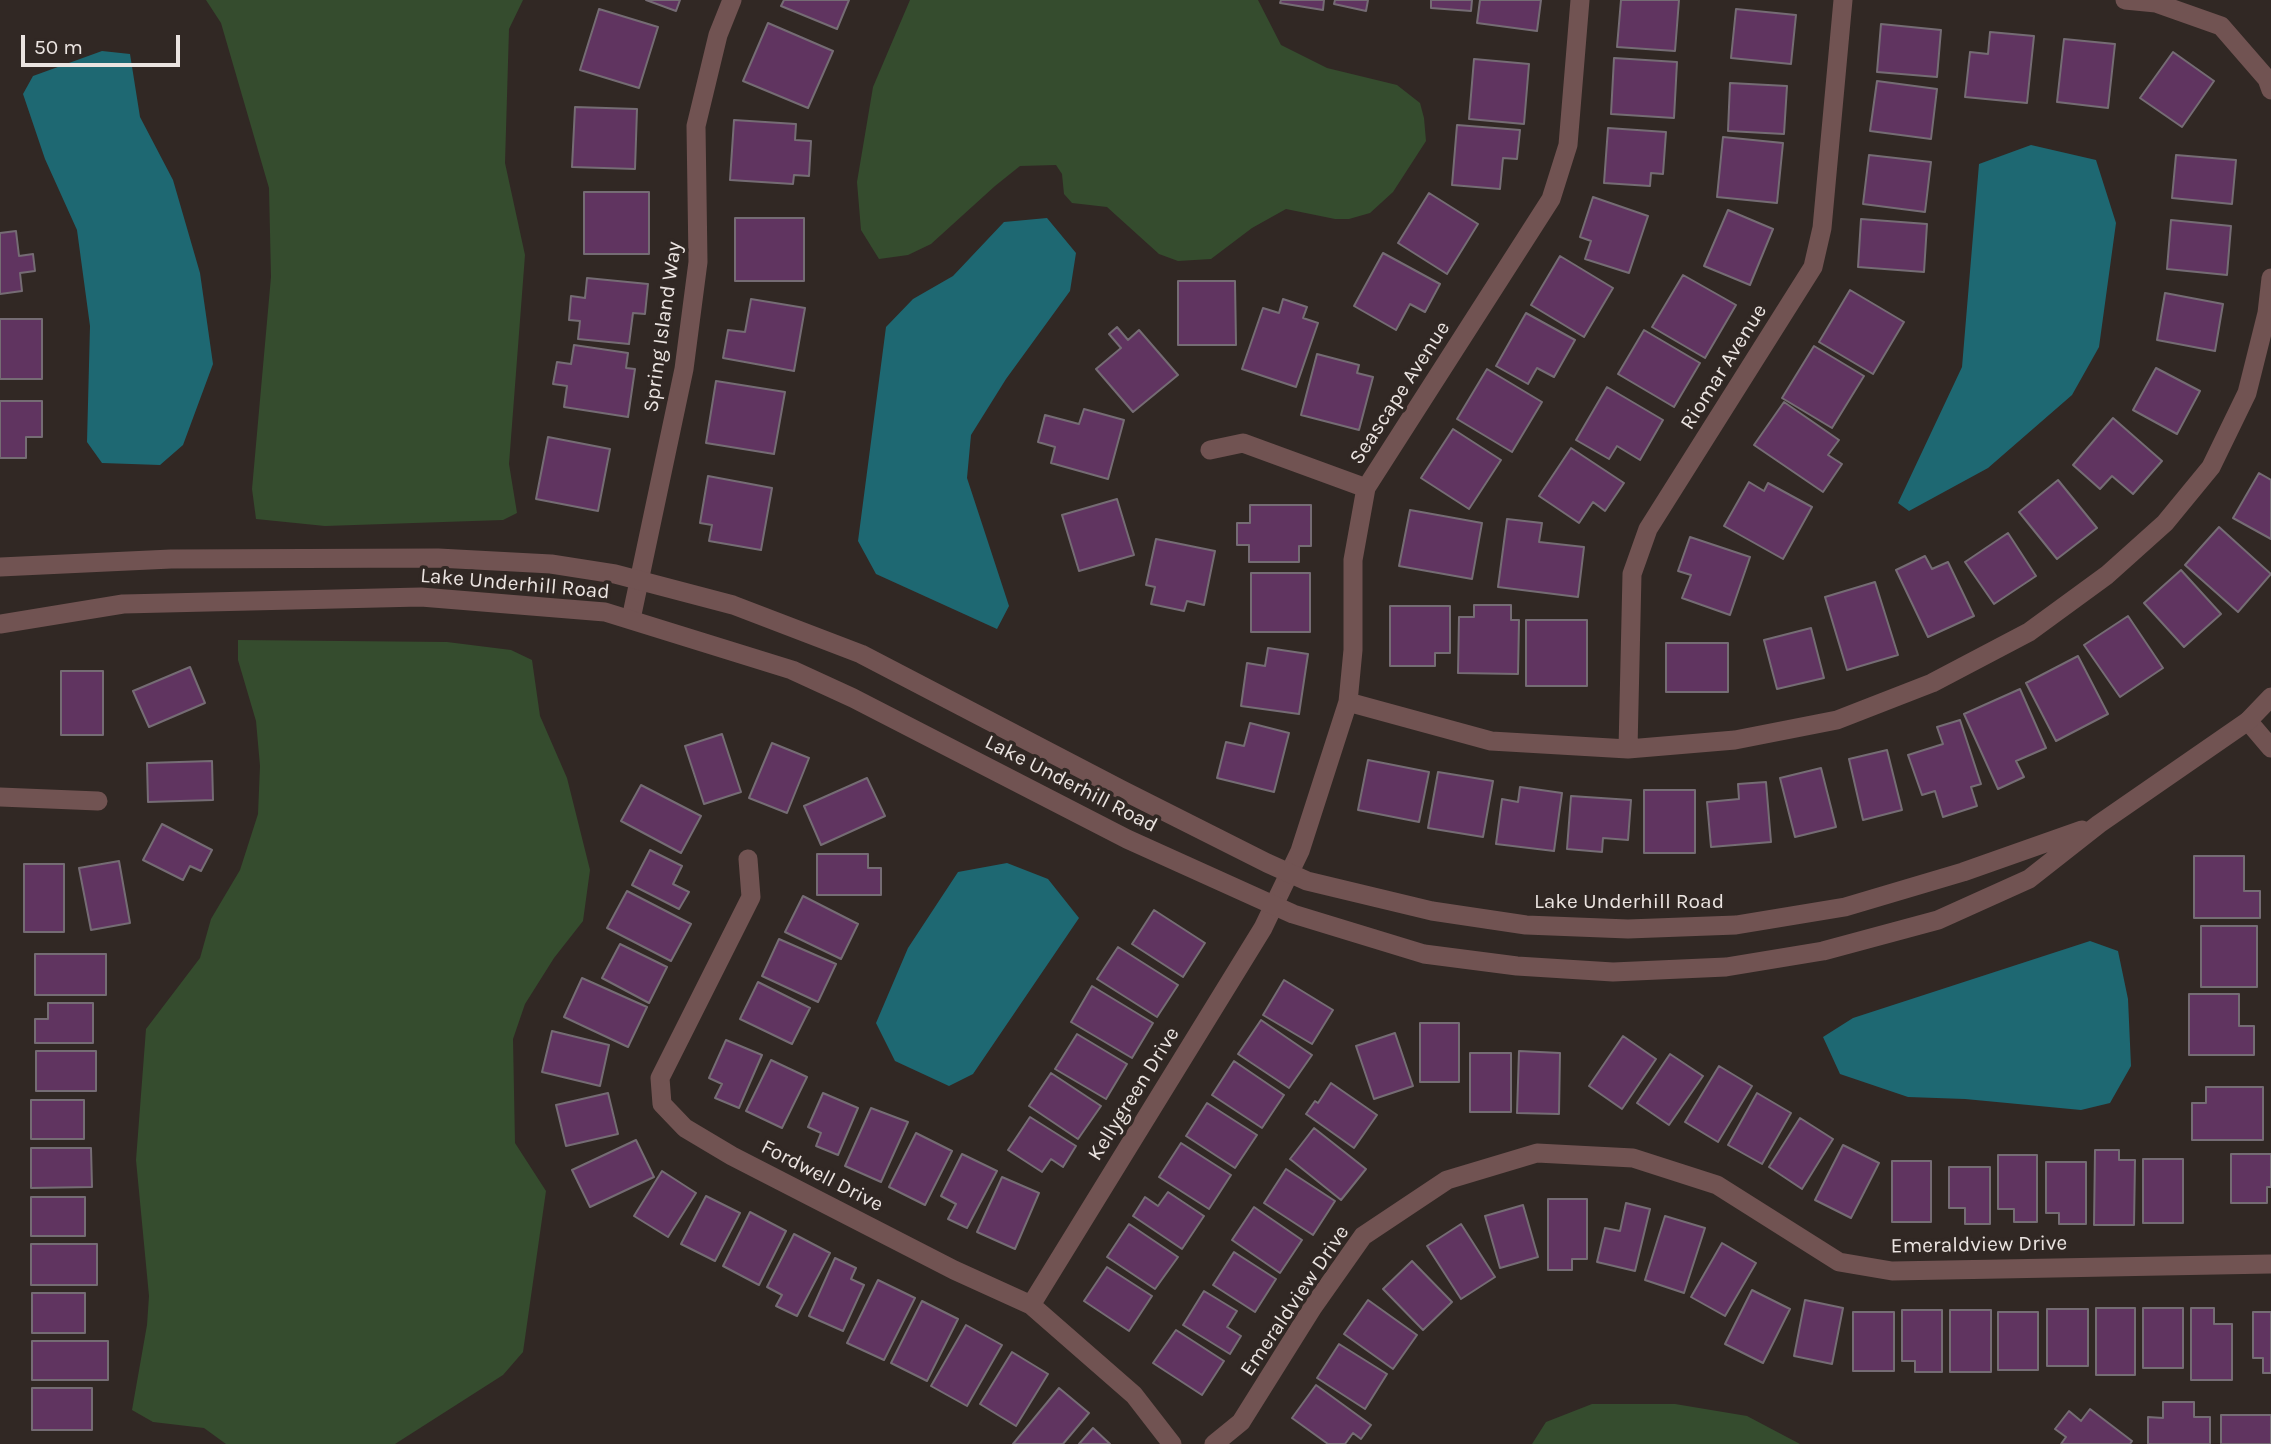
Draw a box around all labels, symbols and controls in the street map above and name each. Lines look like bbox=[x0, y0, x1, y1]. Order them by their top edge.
scale bar bbox=[24, 21, 184, 65]
text: 50 m bbox=[34, 35, 83, 59]
street label: Spring Island Way bbox=[639, 240, 687, 414]
street label: Riomar Avenue bbox=[1675, 299, 1773, 435]
street label: Seascape Avenue bbox=[1344, 317, 1456, 469]
street label: Lake Underhill Road bbox=[419, 563, 611, 605]
street label: Lake Underhill Road bbox=[981, 730, 1161, 838]
street label: Lake Underhill Road bbox=[1534, 889, 1724, 915]
street label: Kellygreen Drive bbox=[1083, 1023, 1185, 1165]
street label: Fordwell Drive bbox=[757, 1134, 887, 1218]
street label: Emeraldview Drive bbox=[1235, 1221, 1355, 1381]
street label: Emeraldview Drive bbox=[1891, 1231, 2067, 1259]

